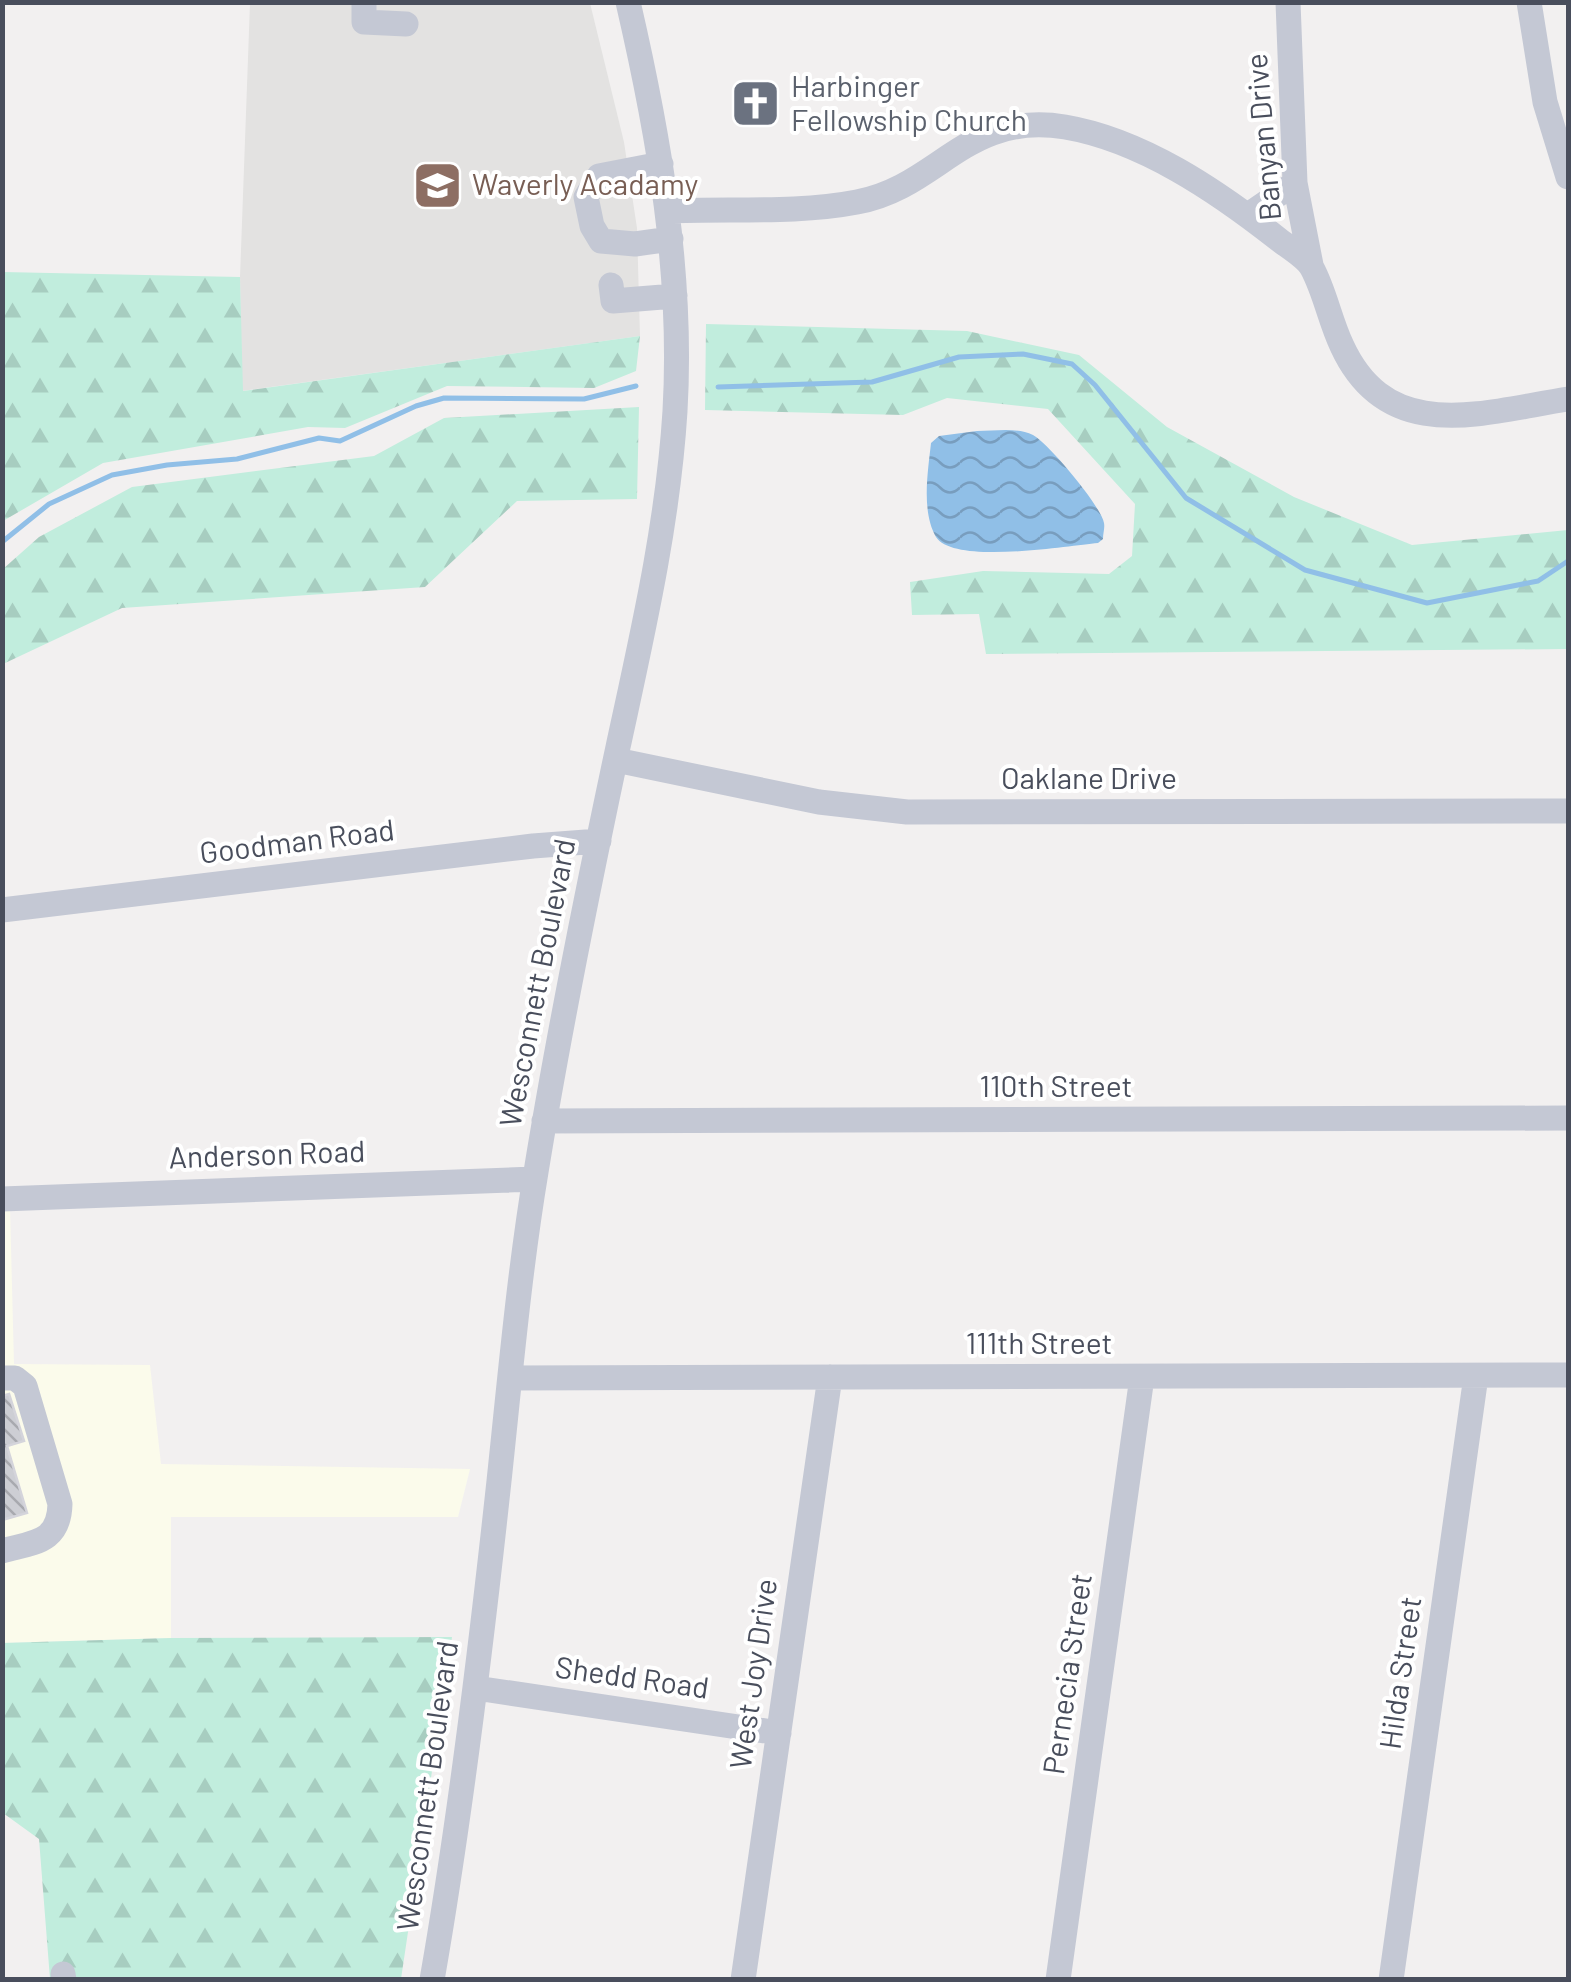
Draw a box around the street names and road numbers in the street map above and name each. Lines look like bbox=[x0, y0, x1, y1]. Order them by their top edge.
street label: Banyan Drive bbox=[1237, 52, 1287, 222]
street label: Oaklane Drive bbox=[1001, 759, 1177, 795]
street label: Goodman Road bbox=[197, 810, 396, 870]
street label: Wesconnett Boulevard bbox=[490, 835, 582, 1130]
street label: 110th Street bbox=[979, 1067, 1133, 1103]
street label: Anderson Road bbox=[168, 1132, 366, 1174]
street label: 111th Street bbox=[966, 1324, 1112, 1360]
street label: Pernecia Street bbox=[1034, 1571, 1098, 1777]
street label: West Joy Drive bbox=[721, 1576, 783, 1771]
street label: Hilda Street bbox=[1370, 1594, 1428, 1751]
street label: Wesconnett Boulevard bbox=[388, 1638, 464, 1933]
street label: Shedd Road bbox=[553, 1647, 711, 1705]

